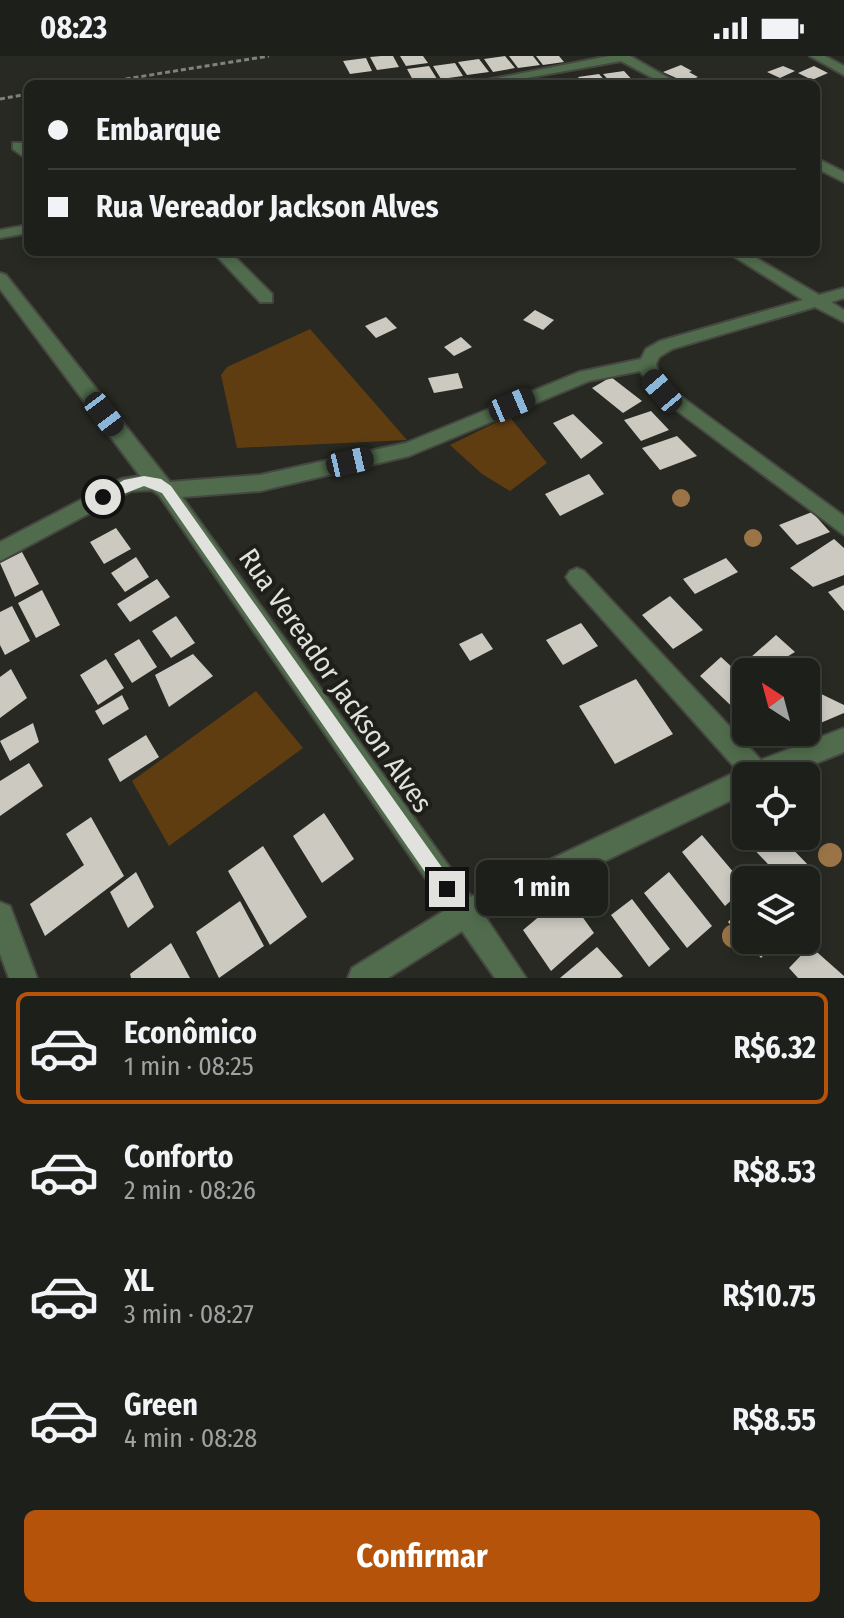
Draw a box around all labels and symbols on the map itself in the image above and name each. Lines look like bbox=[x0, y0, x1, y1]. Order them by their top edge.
car bbox=[637, 365, 687, 417]
car bbox=[485, 385, 539, 425]
car bbox=[80, 388, 128, 440]
car bbox=[324, 445, 376, 479]
route start bbox=[85, 479, 121, 515]
street label: Rua Vereador Jackson Alves bbox=[232, 542, 439, 818]
north arrow bbox=[732, 658, 820, 746]
callout: 1 min bbox=[475, 861, 607, 917]
route end bbox=[429, 871, 465, 907]

